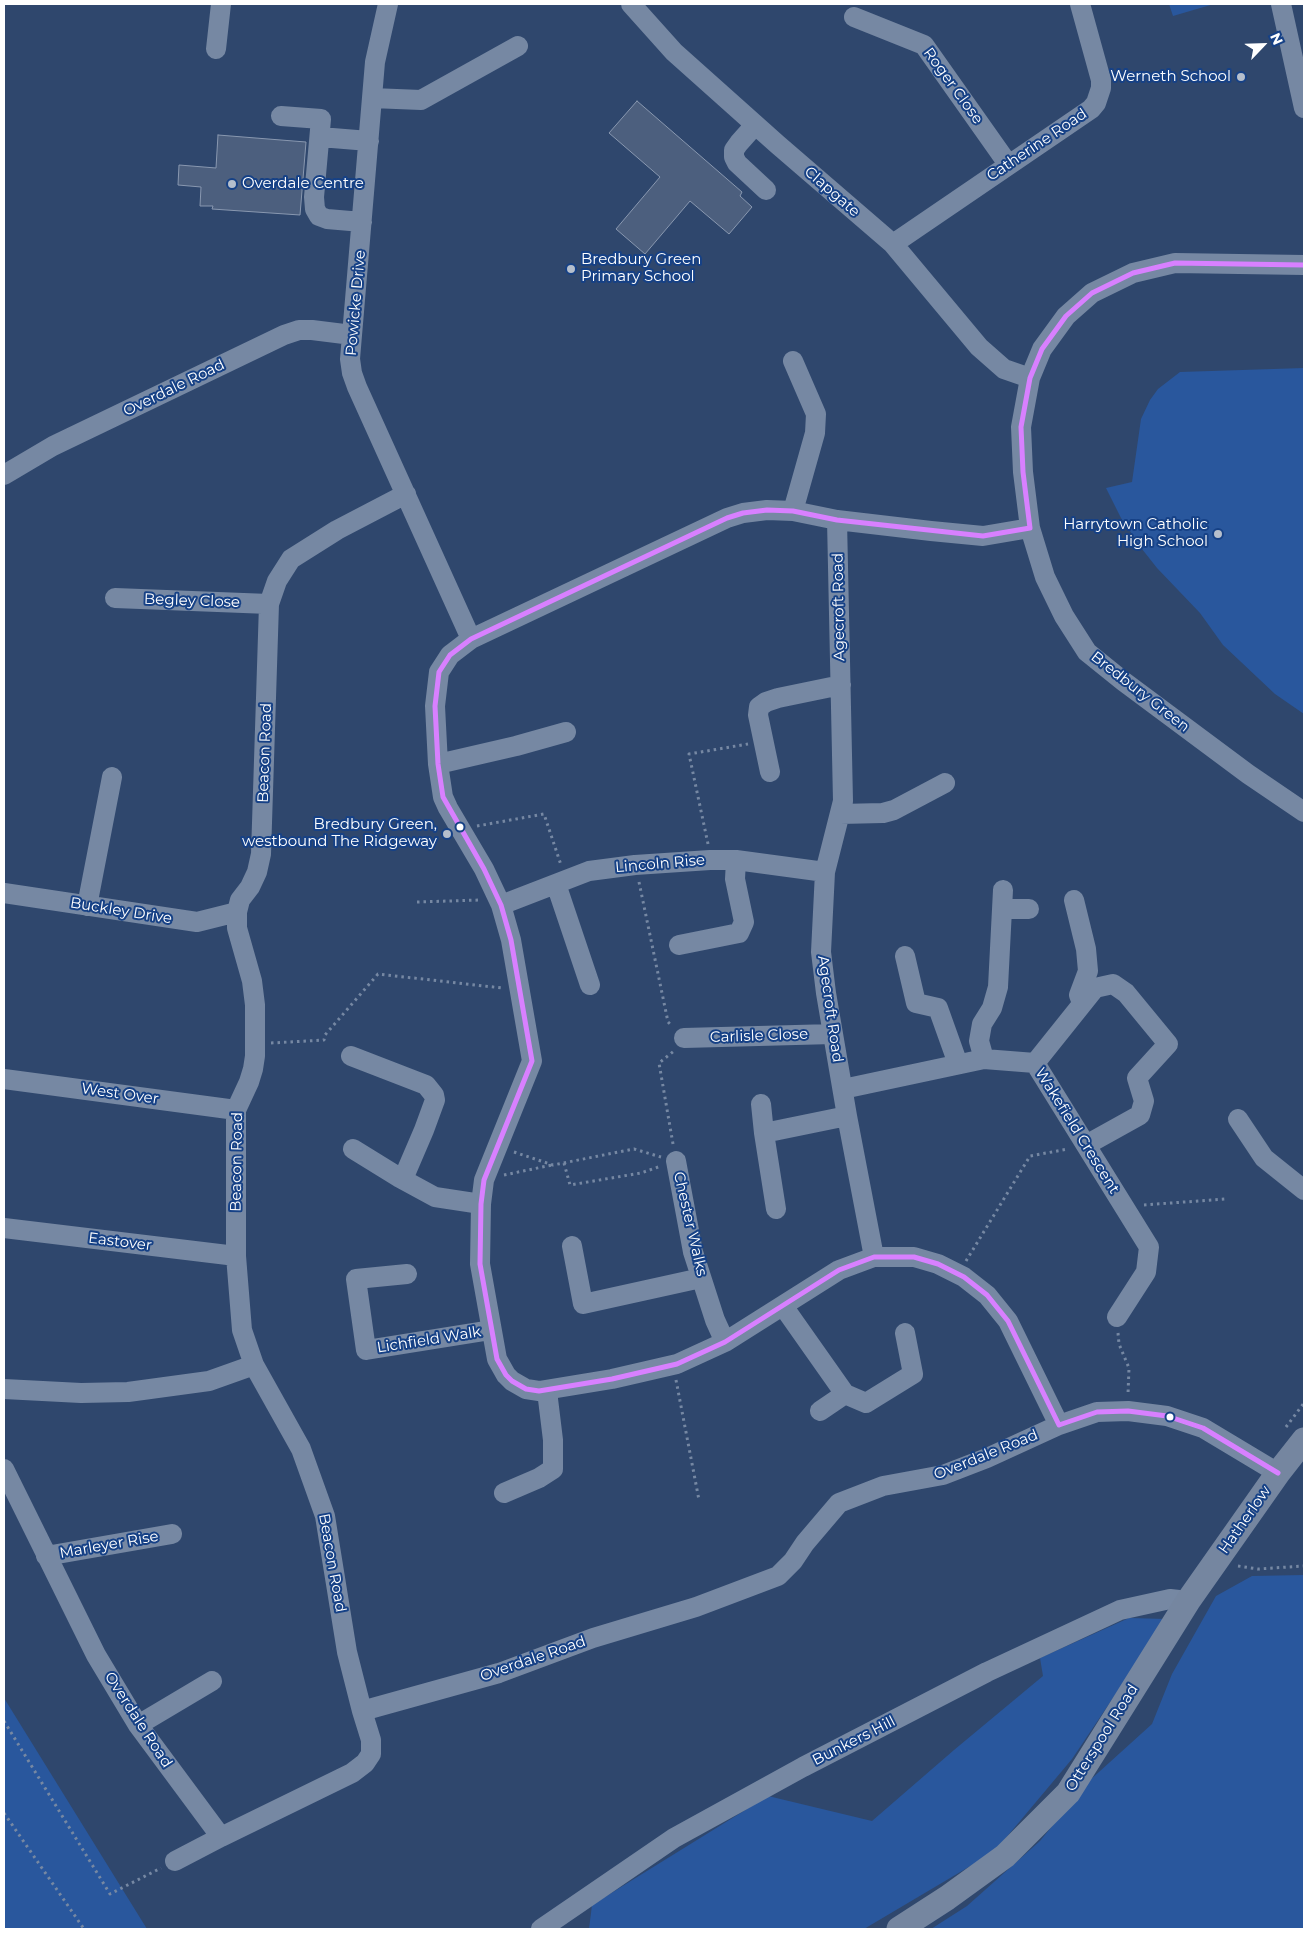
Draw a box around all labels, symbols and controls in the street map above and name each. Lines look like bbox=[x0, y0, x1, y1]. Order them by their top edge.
north arrow bbox=[1238, 20, 1288, 70]
text: N bbox=[1266, 30, 1287, 48]
street label: Roger Close bbox=[919, 44, 987, 128]
place label: Werneth School bbox=[1110, 68, 1231, 86]
marker: Werneth School bbox=[1235, 71, 1247, 83]
street label: Catherine Road bbox=[983, 105, 1091, 185]
street label: Clapgate bbox=[801, 163, 863, 221]
place label: Overdale Centre bbox=[242, 175, 364, 193]
marker: Overdale Centre bbox=[226, 178, 238, 190]
street label: Powicke Drive bbox=[342, 249, 370, 357]
place label: Bredbury Green Primary School bbox=[581, 251, 701, 286]
marker: Bredbury Green Primary School bbox=[565, 263, 577, 275]
street label: Overdale Road bbox=[120, 356, 228, 420]
place label: Harrytown Catholic High School bbox=[1063, 516, 1208, 551]
marker: Harrytown Catholic High School bbox=[1212, 528, 1224, 540]
street label: Agecroft Road bbox=[829, 553, 849, 661]
street label: Begley Close bbox=[144, 590, 240, 612]
street label: Bredbury Green bbox=[1087, 648, 1193, 736]
street label: Beacon Road bbox=[254, 703, 276, 803]
place label: Bredbury Green, westbound The Ridgeway bbox=[242, 816, 437, 851]
unlabelled marker bbox=[455, 822, 465, 832]
marker: Bredbury Green, westbound The Ridgeway bbox=[441, 828, 453, 840]
street label: Lincoln Rise bbox=[614, 851, 706, 877]
street label: Buckley Drive bbox=[69, 894, 173, 928]
street label: Agecroft Road bbox=[814, 954, 846, 1064]
street label: Carlisle Close bbox=[710, 1025, 808, 1047]
street label: Wakefield Crescent bbox=[1031, 1065, 1123, 1197]
street label: West Over bbox=[80, 1080, 160, 1108]
street label: Beacon Road bbox=[227, 1112, 247, 1212]
street label: Chester Walks bbox=[669, 1170, 711, 1278]
street label: Eastover bbox=[87, 1229, 153, 1255]
street label: Lichfield Walk bbox=[376, 1323, 482, 1357]
unlabelled marker bbox=[1165, 1412, 1175, 1422]
street label: Overdale Road bbox=[931, 1426, 1041, 1484]
street label: Hatherlow bbox=[1215, 1483, 1275, 1557]
street label: Beacon Road bbox=[314, 1512, 350, 1614]
street label: Marleyer Rise bbox=[58, 1527, 160, 1563]
street label: Overdale Road bbox=[478, 1632, 588, 1686]
street label: Overdale Road bbox=[100, 1669, 176, 1771]
street label: Otterspool Road bbox=[1062, 1681, 1142, 1795]
street label: Bunkers Hill bbox=[809, 1712, 899, 1770]

